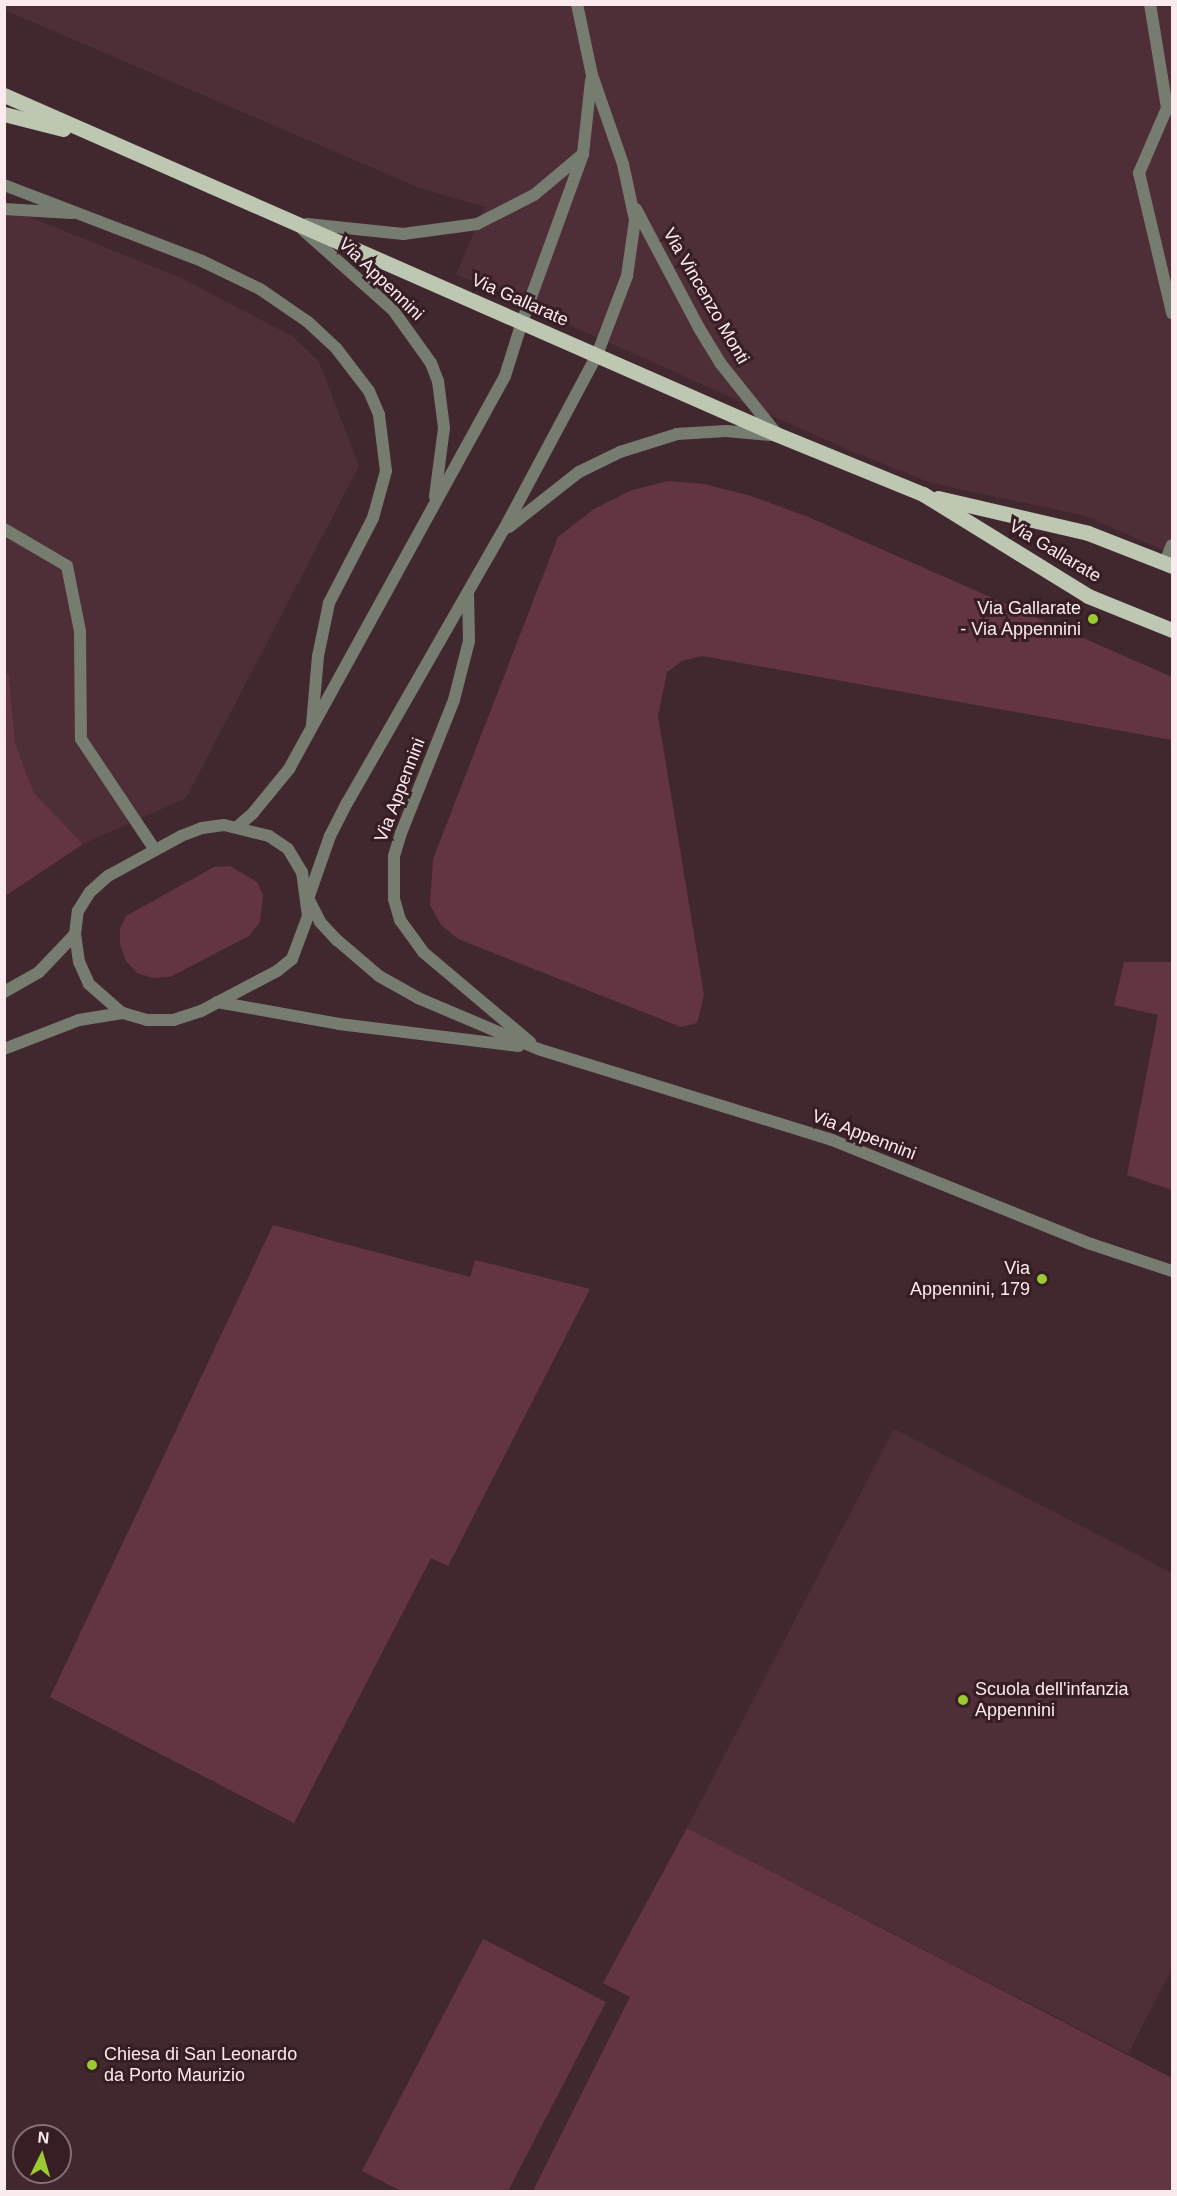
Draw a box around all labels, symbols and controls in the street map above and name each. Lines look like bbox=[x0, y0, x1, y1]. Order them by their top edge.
street label: Via Vincenzo Monti bbox=[658, 224, 754, 368]
street label: Via Appennini bbox=[334, 233, 428, 325]
street label: Via Gallarate bbox=[468, 269, 572, 331]
street label: Via Gallarate bbox=[1005, 515, 1105, 587]
place label: Via Gallarate - Via Appennini bbox=[959, 598, 1081, 640]
marker: Via Gallarate - Via Appennini bbox=[1086, 612, 1100, 626]
street label: Via Appennini bbox=[370, 734, 430, 846]
street label: Via Appennini bbox=[808, 1105, 920, 1165]
place label: Via Appennini, 179 bbox=[910, 1258, 1030, 1300]
marker: Via Appennini, 179 bbox=[1035, 1272, 1049, 1286]
place label: Scuola dell'infanzia Appennini bbox=[975, 1679, 1129, 1722]
marker: Scuola dell'infanzia Appennini bbox=[956, 1693, 970, 1707]
place label: Chiesa di San Leonardo da Porto Maurizio bbox=[104, 2044, 297, 2086]
marker: Chiesa di San Leonardo da Porto Maurizio bbox=[85, 2058, 99, 2072]
north arrow bbox=[12, 2124, 72, 2184]
text: N bbox=[37, 2129, 50, 2147]

